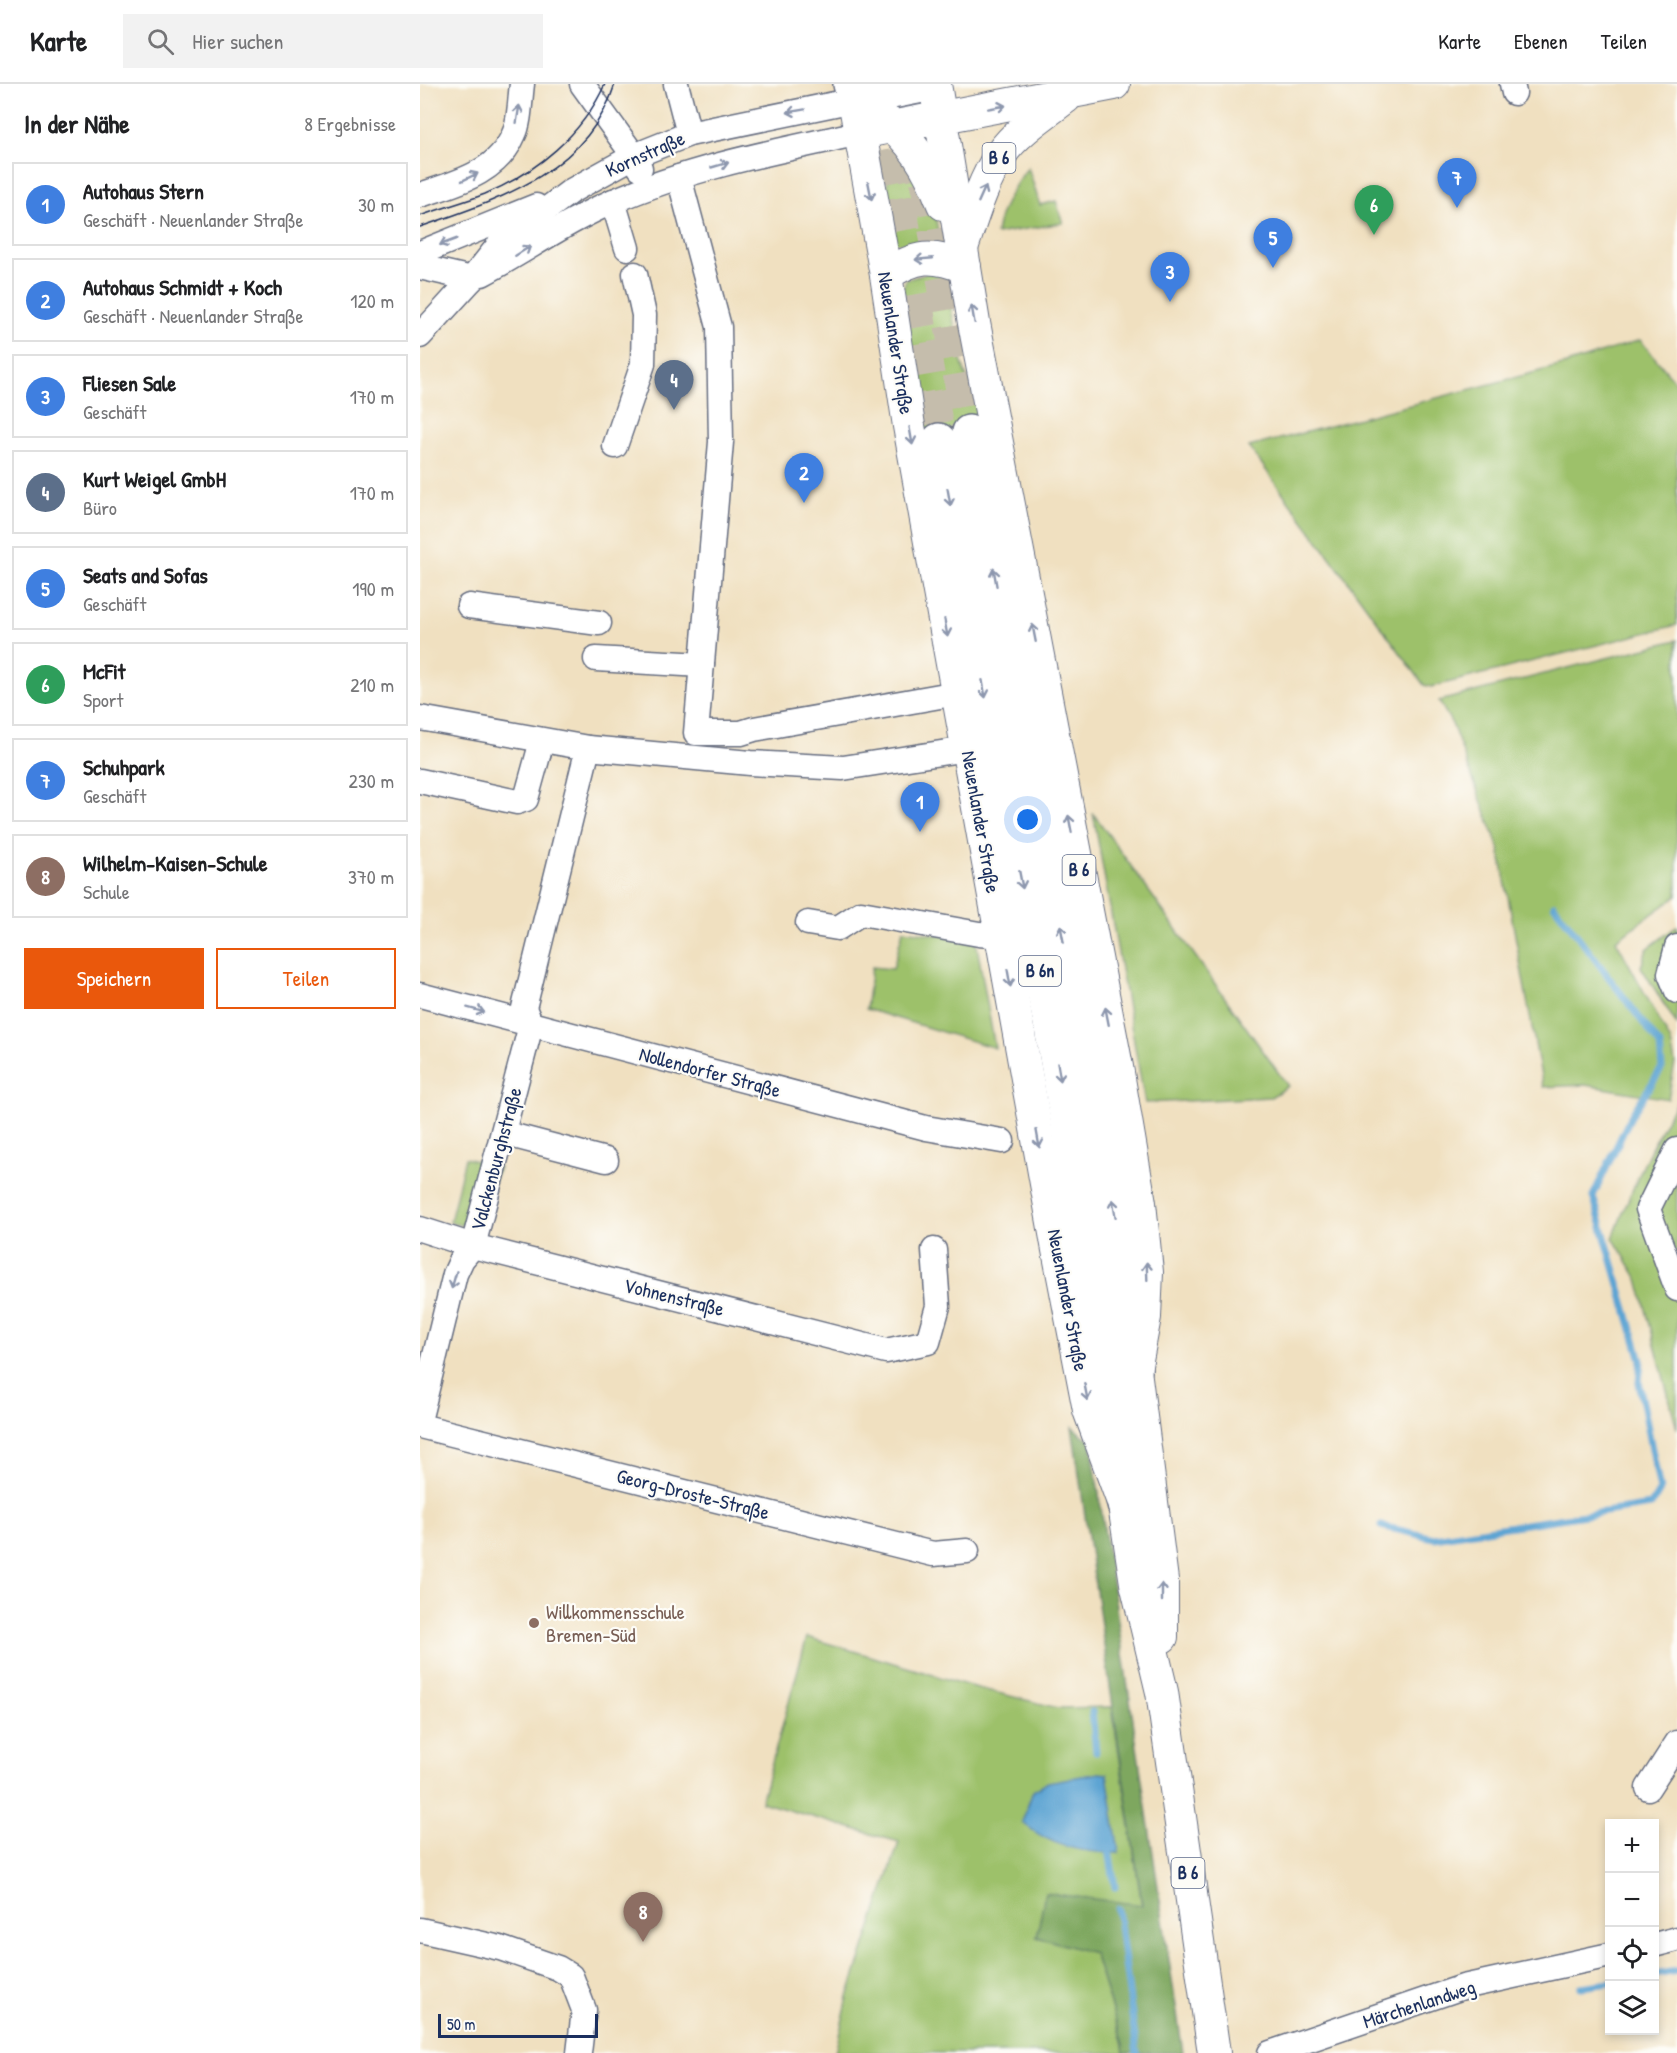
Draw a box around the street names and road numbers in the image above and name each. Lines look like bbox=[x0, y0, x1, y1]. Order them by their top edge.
street label: Kornstraße bbox=[601, 124, 689, 183]
road number: B 6 bbox=[982, 143, 1016, 173]
street label: Neuenlander Straße bbox=[872, 270, 921, 416]
street label: Neuenlander Straße bbox=[956, 749, 1007, 895]
road number: B 6 bbox=[1062, 855, 1096, 885]
road number: B 6n bbox=[1019, 956, 1061, 986]
street label: Nollendorfer Straße bbox=[636, 1040, 784, 1103]
street label: Valckenburghstraße bbox=[463, 1084, 528, 1234]
street label: Neuenlander Straße bbox=[1042, 1227, 1095, 1373]
street label: Vohnenstraße bbox=[621, 1271, 727, 1322]
street label: Georg-Droste-Straße bbox=[614, 1462, 772, 1526]
road number: B 6 bbox=[1172, 1858, 1204, 1888]
street label: Märchenlandweg bbox=[1359, 1973, 1479, 2034]

